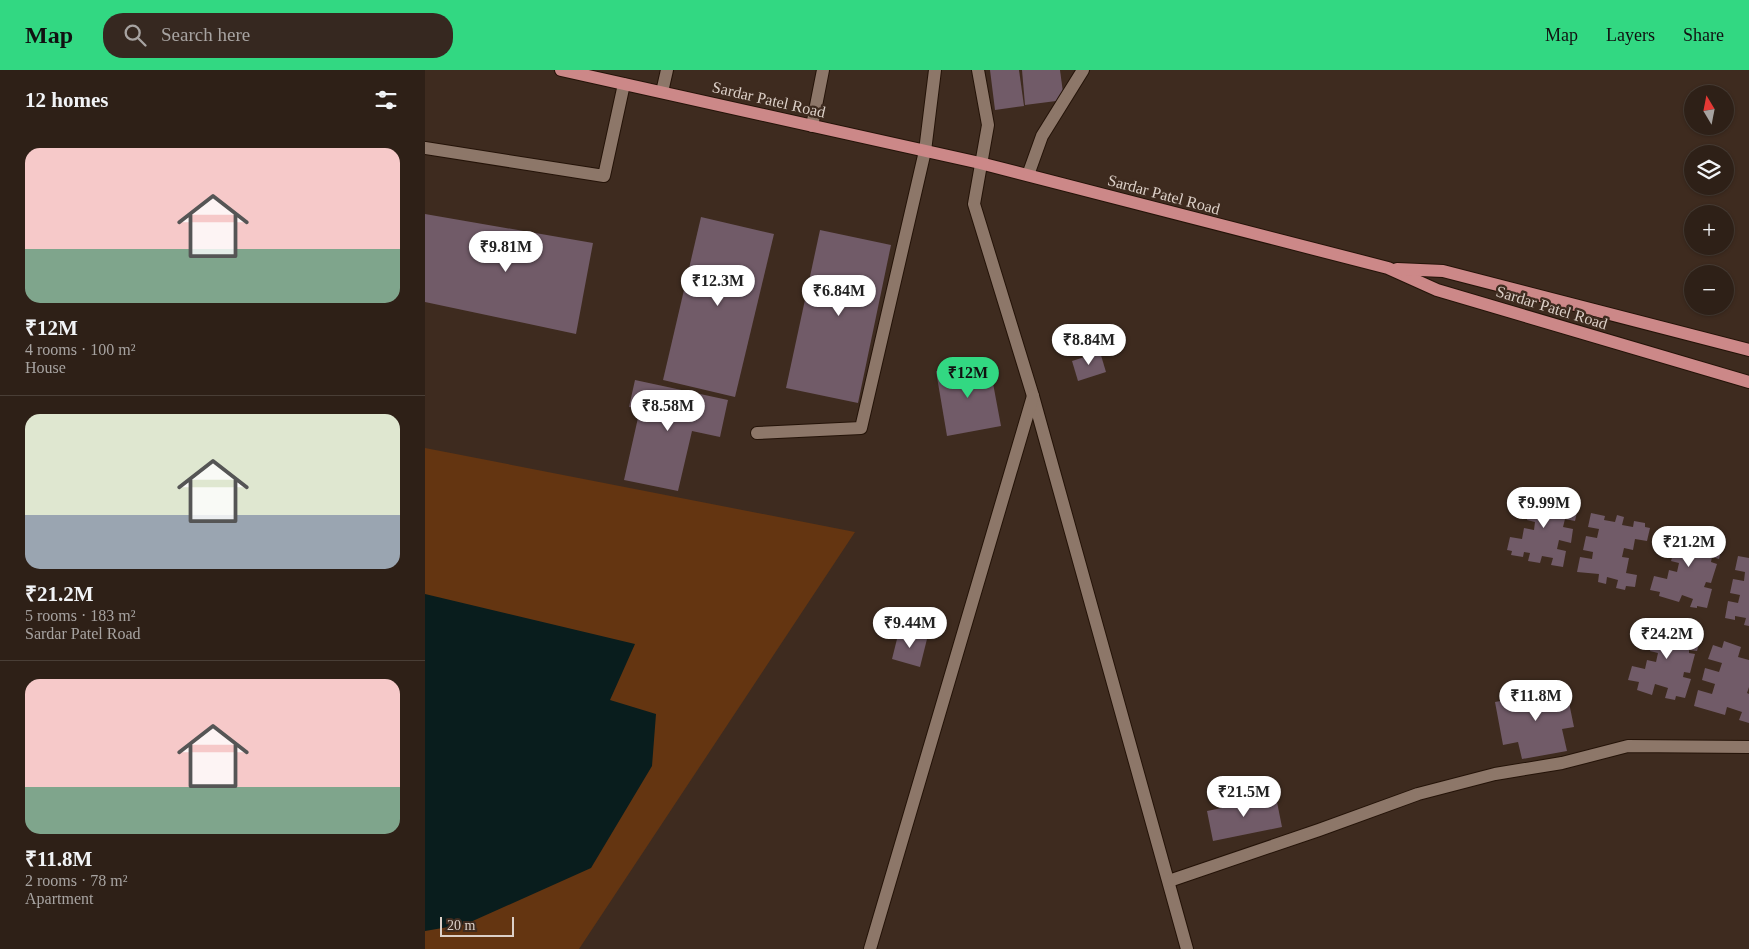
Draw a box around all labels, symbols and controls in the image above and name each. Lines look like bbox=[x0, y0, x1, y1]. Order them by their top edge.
search box bbox=[103, 13, 453, 58]
icon: search bbox=[121, 21, 149, 49]
text: Map bbox=[25, 22, 73, 48]
text: Search here bbox=[161, 24, 250, 45]
text: Map bbox=[1545, 25, 1578, 45]
text: Layers bbox=[1606, 25, 1655, 45]
text: Share bbox=[1683, 25, 1724, 45]
street label: Sardar Patel Road bbox=[711, 78, 827, 121]
north arrow bbox=[1684, 85, 1734, 135]
map controls bbox=[1684, 85, 1734, 315]
icon: filters bbox=[372, 86, 400, 114]
text: 12 homes bbox=[25, 88, 108, 112]
button: layers bbox=[1684, 145, 1734, 195]
street label: Sardar Patel Road bbox=[1106, 171, 1222, 218]
icon: home bbox=[168, 181, 258, 271]
button: + bbox=[1684, 205, 1734, 255]
pin: ₹9.81M bbox=[465, 230, 547, 273]
text: ₹9.81M bbox=[480, 238, 532, 255]
pin: ₹12.3M bbox=[677, 264, 759, 307]
button: − bbox=[1684, 265, 1734, 315]
text: ₹12.3M bbox=[692, 272, 744, 289]
pin: ₹6.84M bbox=[798, 274, 880, 317]
text: ₹6.84M bbox=[813, 282, 865, 299]
street label: Sardar Patel Road bbox=[1494, 282, 1610, 332]
text: ₹12M bbox=[25, 316, 78, 340]
pin: ₹8.84M bbox=[1048, 324, 1130, 366]
text: ₹8.84M bbox=[1063, 331, 1115, 348]
text: 4 rooms · 100 m² bbox=[25, 341, 136, 358]
pin: ₹12M bbox=[938, 356, 998, 399]
text: House bbox=[25, 359, 66, 376]
text: ₹12M bbox=[948, 364, 988, 381]
pin: ₹8.58M bbox=[627, 390, 709, 432]
text: ₹8.58M bbox=[642, 397, 694, 414]
icon: home bbox=[168, 446, 258, 536]
pin: ₹9.99M bbox=[1503, 486, 1585, 529]
text: ₹9.99M bbox=[1518, 494, 1570, 511]
pin: ₹21.2M bbox=[1648, 526, 1730, 568]
text: ₹21.2M bbox=[1663, 533, 1715, 550]
text: ₹21.2M bbox=[25, 582, 94, 606]
pin: ₹9.44M bbox=[869, 606, 951, 649]
text: 5 rooms · 183 m² bbox=[25, 607, 136, 624]
text: ₹9.44M bbox=[884, 614, 936, 631]
pin: ₹24.2M bbox=[1626, 618, 1708, 660]
text: Sardar Patel Road bbox=[25, 625, 141, 642]
text: ₹24.2M bbox=[1641, 625, 1693, 642]
pin: ₹11.8M bbox=[1495, 680, 1577, 722]
text: ₹11.8M bbox=[1510, 687, 1562, 704]
icon: home bbox=[168, 711, 258, 801]
pin: ₹21.5M bbox=[1203, 776, 1285, 818]
text: ₹21.5M bbox=[1218, 783, 1270, 800]
text: ₹11.8M bbox=[25, 847, 92, 871]
text: 2 rooms · 78 m² bbox=[25, 872, 128, 889]
text: Apartment bbox=[25, 890, 93, 907]
scale bar bbox=[440, 914, 514, 937]
text: 20 m bbox=[447, 918, 475, 933]

